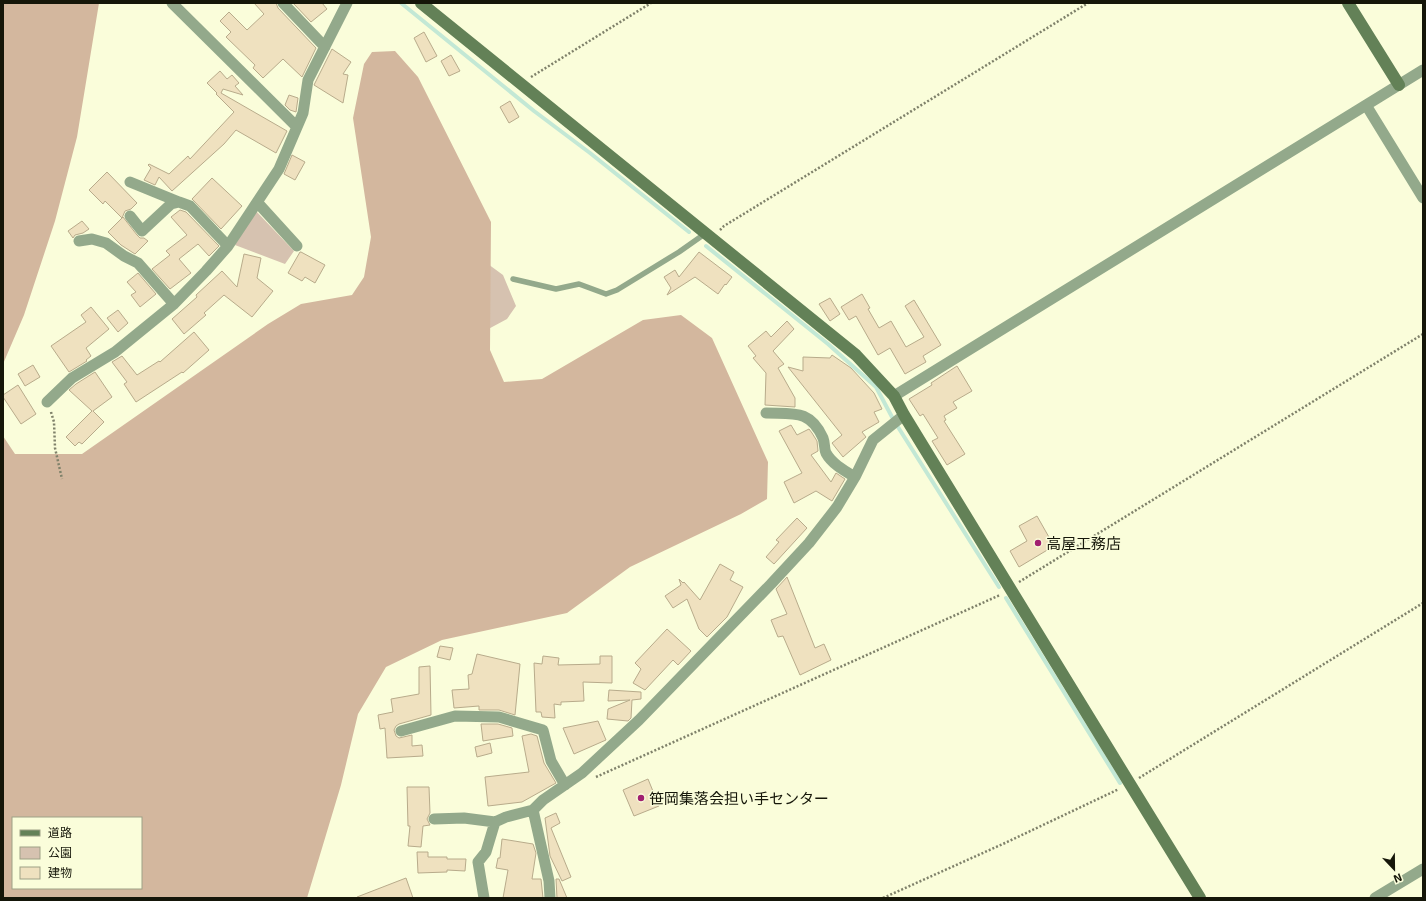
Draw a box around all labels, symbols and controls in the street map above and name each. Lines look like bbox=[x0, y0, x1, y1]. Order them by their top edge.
place label: 高屋工務店 bbox=[1046, 534, 1121, 552]
marker: 高屋工務店 bbox=[1033, 538, 1043, 548]
place label: 笹岡集落会担い手センター bbox=[649, 789, 829, 807]
marker: 笹岡集落会担い手センター bbox=[636, 793, 646, 803]
legend bbox=[12, 817, 142, 889]
text: 道路 bbox=[48, 825, 72, 839]
text: 公園 bbox=[48, 845, 72, 859]
north arrow bbox=[1374, 849, 1414, 889]
text: 建物 bbox=[48, 865, 72, 879]
text: N bbox=[1392, 871, 1404, 886]

